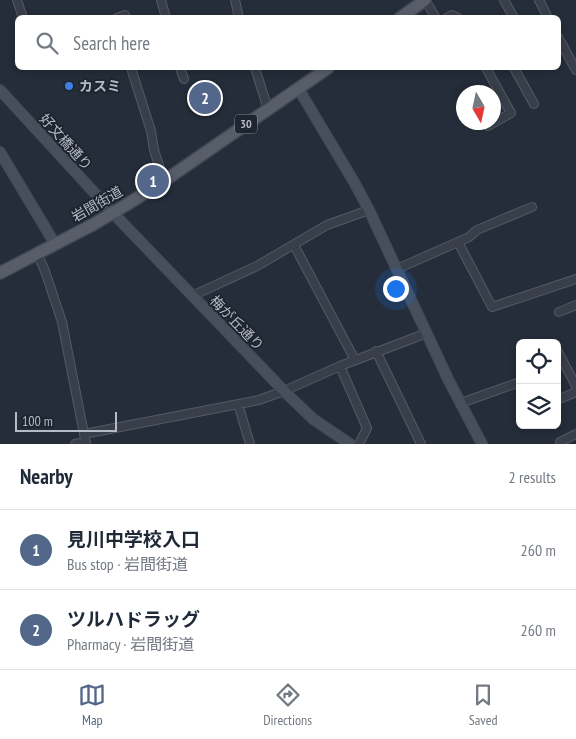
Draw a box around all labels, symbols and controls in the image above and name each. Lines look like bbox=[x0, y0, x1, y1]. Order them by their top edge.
search box bbox=[15, 15, 561, 70]
icon: search bbox=[33, 29, 61, 57]
text: Search here bbox=[73, 31, 150, 55]
place label: カスミ bbox=[79, 77, 121, 95]
pin: 2 bbox=[189, 79, 221, 117]
marker: カスミ bbox=[63, 80, 75, 92]
north arrow bbox=[456, 85, 501, 130]
street label: 好文橋通り bbox=[36, 110, 96, 174]
road number: 30 bbox=[235, 115, 257, 134]
pin: 1 bbox=[137, 162, 169, 200]
street label: 岩間街道 bbox=[68, 182, 126, 226]
your location bbox=[383, 276, 409, 302]
street label: 梅が丘通り bbox=[206, 292, 268, 354]
map controls bbox=[516, 339, 561, 429]
button: locate bbox=[516, 339, 561, 384]
button: layers bbox=[516, 384, 561, 429]
scale bar bbox=[15, 409, 118, 432]
text: 100 m bbox=[22, 412, 53, 430]
text: Nearby bbox=[20, 463, 73, 490]
text: 2 results bbox=[509, 467, 556, 487]
text: 見川中学校入口 bbox=[67, 527, 200, 551]
text: 1 bbox=[32, 540, 40, 560]
text: 260 m bbox=[521, 540, 556, 560]
text: Bus stop · 岩間街道 bbox=[67, 554, 188, 574]
text: ツルハドラッグ bbox=[67, 607, 200, 631]
text: 2 bbox=[32, 620, 40, 640]
text: 260 m bbox=[521, 620, 556, 640]
text: Pharmacy · 岩間街道 bbox=[67, 634, 194, 654]
tab: Map bbox=[78, 681, 106, 729]
tab: Directions bbox=[263, 681, 312, 729]
tab: Saved bbox=[469, 681, 498, 729]

